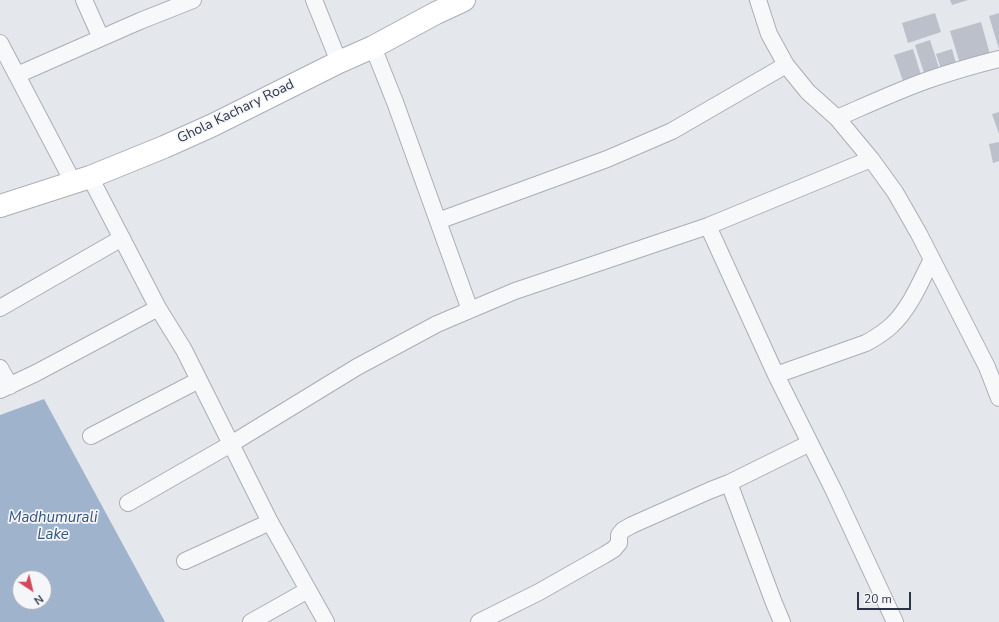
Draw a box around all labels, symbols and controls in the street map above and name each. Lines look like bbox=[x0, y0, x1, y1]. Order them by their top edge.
street label: Ghola Kachary Road bbox=[175, 76, 297, 148]
water label: Madhumurali Lake bbox=[9, 509, 97, 544]
north arrow bbox=[12, 570, 52, 610]
scale bar bbox=[859, 584, 913, 610]
text: N bbox=[31, 591, 46, 608]
text: 20 m bbox=[864, 591, 892, 607]

